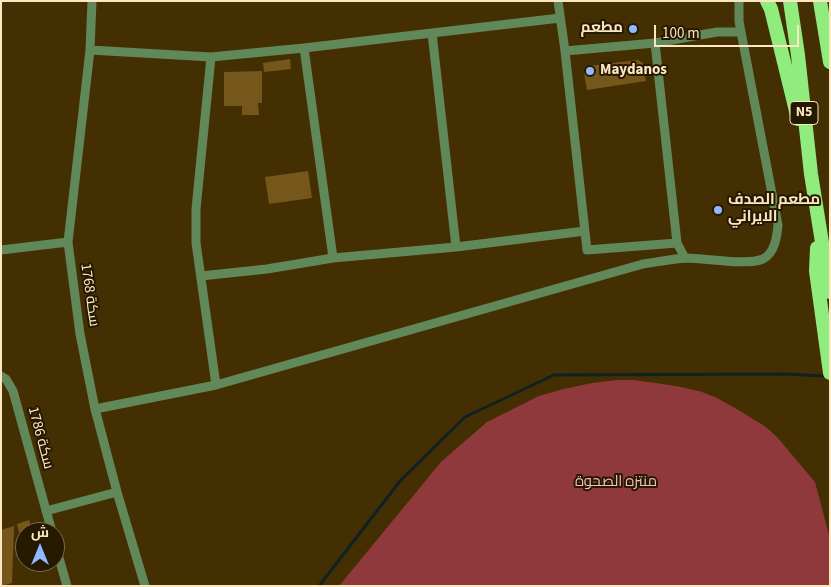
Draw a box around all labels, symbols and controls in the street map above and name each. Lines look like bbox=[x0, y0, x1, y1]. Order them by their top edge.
scale bar bbox=[656, 15, 801, 47]
place label: مطعم bbox=[581, 20, 623, 38]
marker: مطعم bbox=[627, 23, 639, 35]
text: 100 m bbox=[662, 23, 700, 44]
place label: Maydanos bbox=[600, 62, 667, 80]
marker: Maydanos bbox=[584, 65, 596, 77]
road number: N5 bbox=[790, 102, 818, 125]
place label: مطعم الصدف الايراني bbox=[728, 192, 820, 227]
marker: مطعم الصدف الايراني bbox=[712, 204, 724, 216]
street label: سكة 1768 bbox=[76, 262, 102, 328]
street label: سكة 1786 bbox=[23, 405, 57, 471]
park label: منتزه الصحوة bbox=[575, 474, 657, 492]
north arrow bbox=[15, 522, 65, 572]
text: ش bbox=[31, 523, 49, 543]

